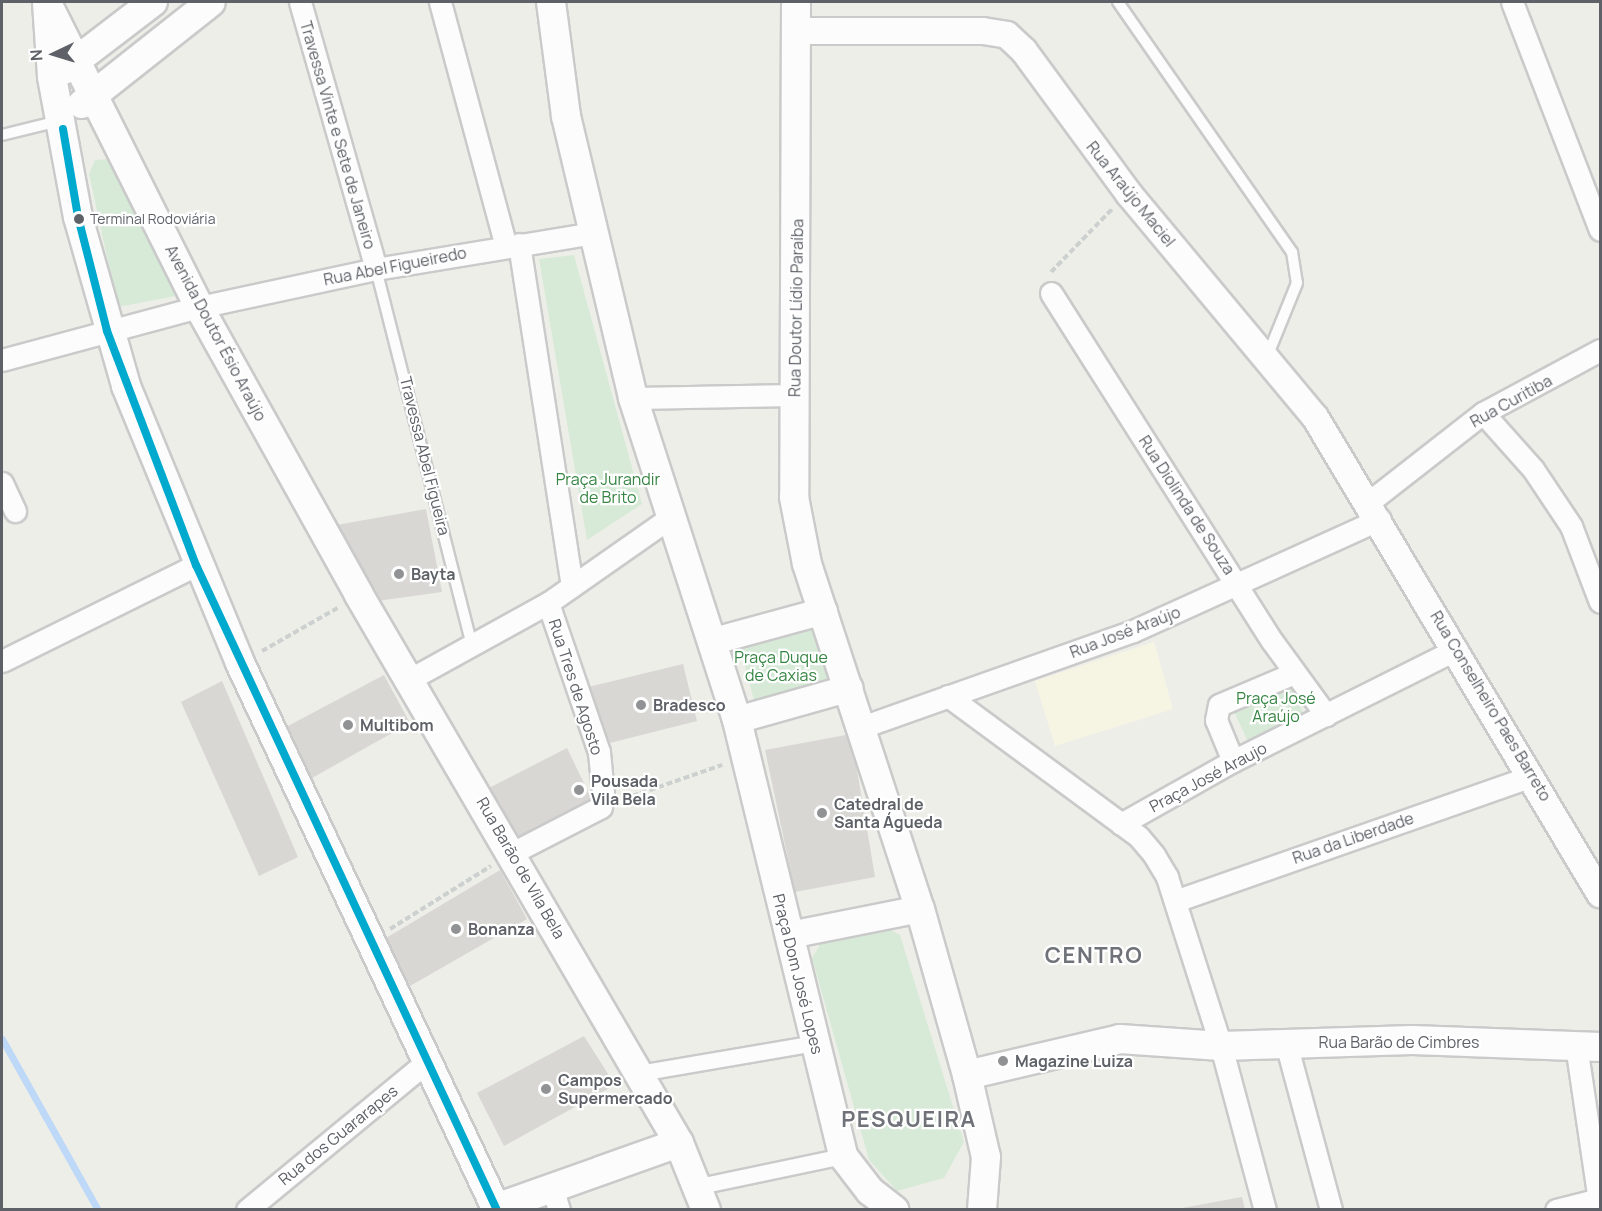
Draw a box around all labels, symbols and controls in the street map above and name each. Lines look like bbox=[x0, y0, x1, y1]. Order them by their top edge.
street label: Travessa Vinte e Sete de Janeiro bbox=[296, 19, 380, 251]
north arrow bbox=[24, 24, 84, 84]
text: N bbox=[25, 49, 47, 62]
street label: Rua Araújo Maciel bbox=[1083, 137, 1179, 251]
place label: Terminal Rodoviária bbox=[90, 211, 215, 227]
marker: Terminal Rodoviária bbox=[73, 213, 85, 225]
street label: Rua Doutor Lídio Paraíba bbox=[785, 219, 807, 397]
street label: Avenida Doutor Ésio Araújo bbox=[161, 242, 271, 424]
street label: Rua Abel Figueiredo bbox=[322, 243, 468, 289]
street label: Rua Curitiba bbox=[1467, 371, 1555, 431]
street label: Travessa Abel Figueira bbox=[396, 375, 454, 537]
street label: Rua Diolinda de Souza bbox=[1135, 432, 1239, 578]
park label: Praça Jurandir de Brito bbox=[556, 469, 660, 507]
place label: Bayta bbox=[411, 564, 456, 584]
marker: Bayta bbox=[392, 567, 406, 581]
street label: Rua José Araújo bbox=[1067, 602, 1183, 662]
street label: Rua Conselheiro Paes Barreto bbox=[1426, 607, 1556, 805]
street label: Rua Tres de Agosto bbox=[545, 617, 607, 757]
park label: Praça Duque de Caxias bbox=[734, 647, 828, 685]
park label: Praça José Araújo bbox=[1236, 688, 1316, 726]
place label: Bradesco bbox=[653, 695, 726, 715]
marker: Bradesco bbox=[634, 698, 648, 712]
place label: Multibom bbox=[360, 715, 434, 735]
marker: Multibom bbox=[341, 718, 355, 732]
street label: Praça José Araujo bbox=[1146, 738, 1270, 816]
place label: Pousada Vila Bela bbox=[591, 771, 658, 809]
marker: Pousada Vila Bela bbox=[572, 783, 586, 797]
street label: Rua Barão de Vila Bela bbox=[473, 794, 569, 942]
place label: Catedral de Santa Águeda bbox=[834, 794, 942, 832]
marker: Catedral de Santa Águeda bbox=[815, 806, 829, 820]
street label: Rua da Liberdade bbox=[1290, 808, 1416, 868]
street label: Praça Dom José Lopes bbox=[769, 892, 827, 1056]
place label: Bonanza bbox=[468, 919, 534, 939]
marker: Bonanza bbox=[449, 922, 463, 936]
district label: CENTRO bbox=[1045, 943, 1143, 969]
street label: Rua Barão de Cimbres bbox=[1319, 1032, 1479, 1052]
place label: Magazine Luiza bbox=[1015, 1051, 1133, 1071]
marker: Magazine Luiza bbox=[996, 1054, 1010, 1068]
place label: Campos Supermercado bbox=[558, 1070, 673, 1108]
street label: Rua dos Guararapes bbox=[275, 1081, 401, 1189]
marker: Campos Supermercado bbox=[539, 1082, 553, 1096]
district label: PESQUEIRA bbox=[841, 1107, 977, 1133]

